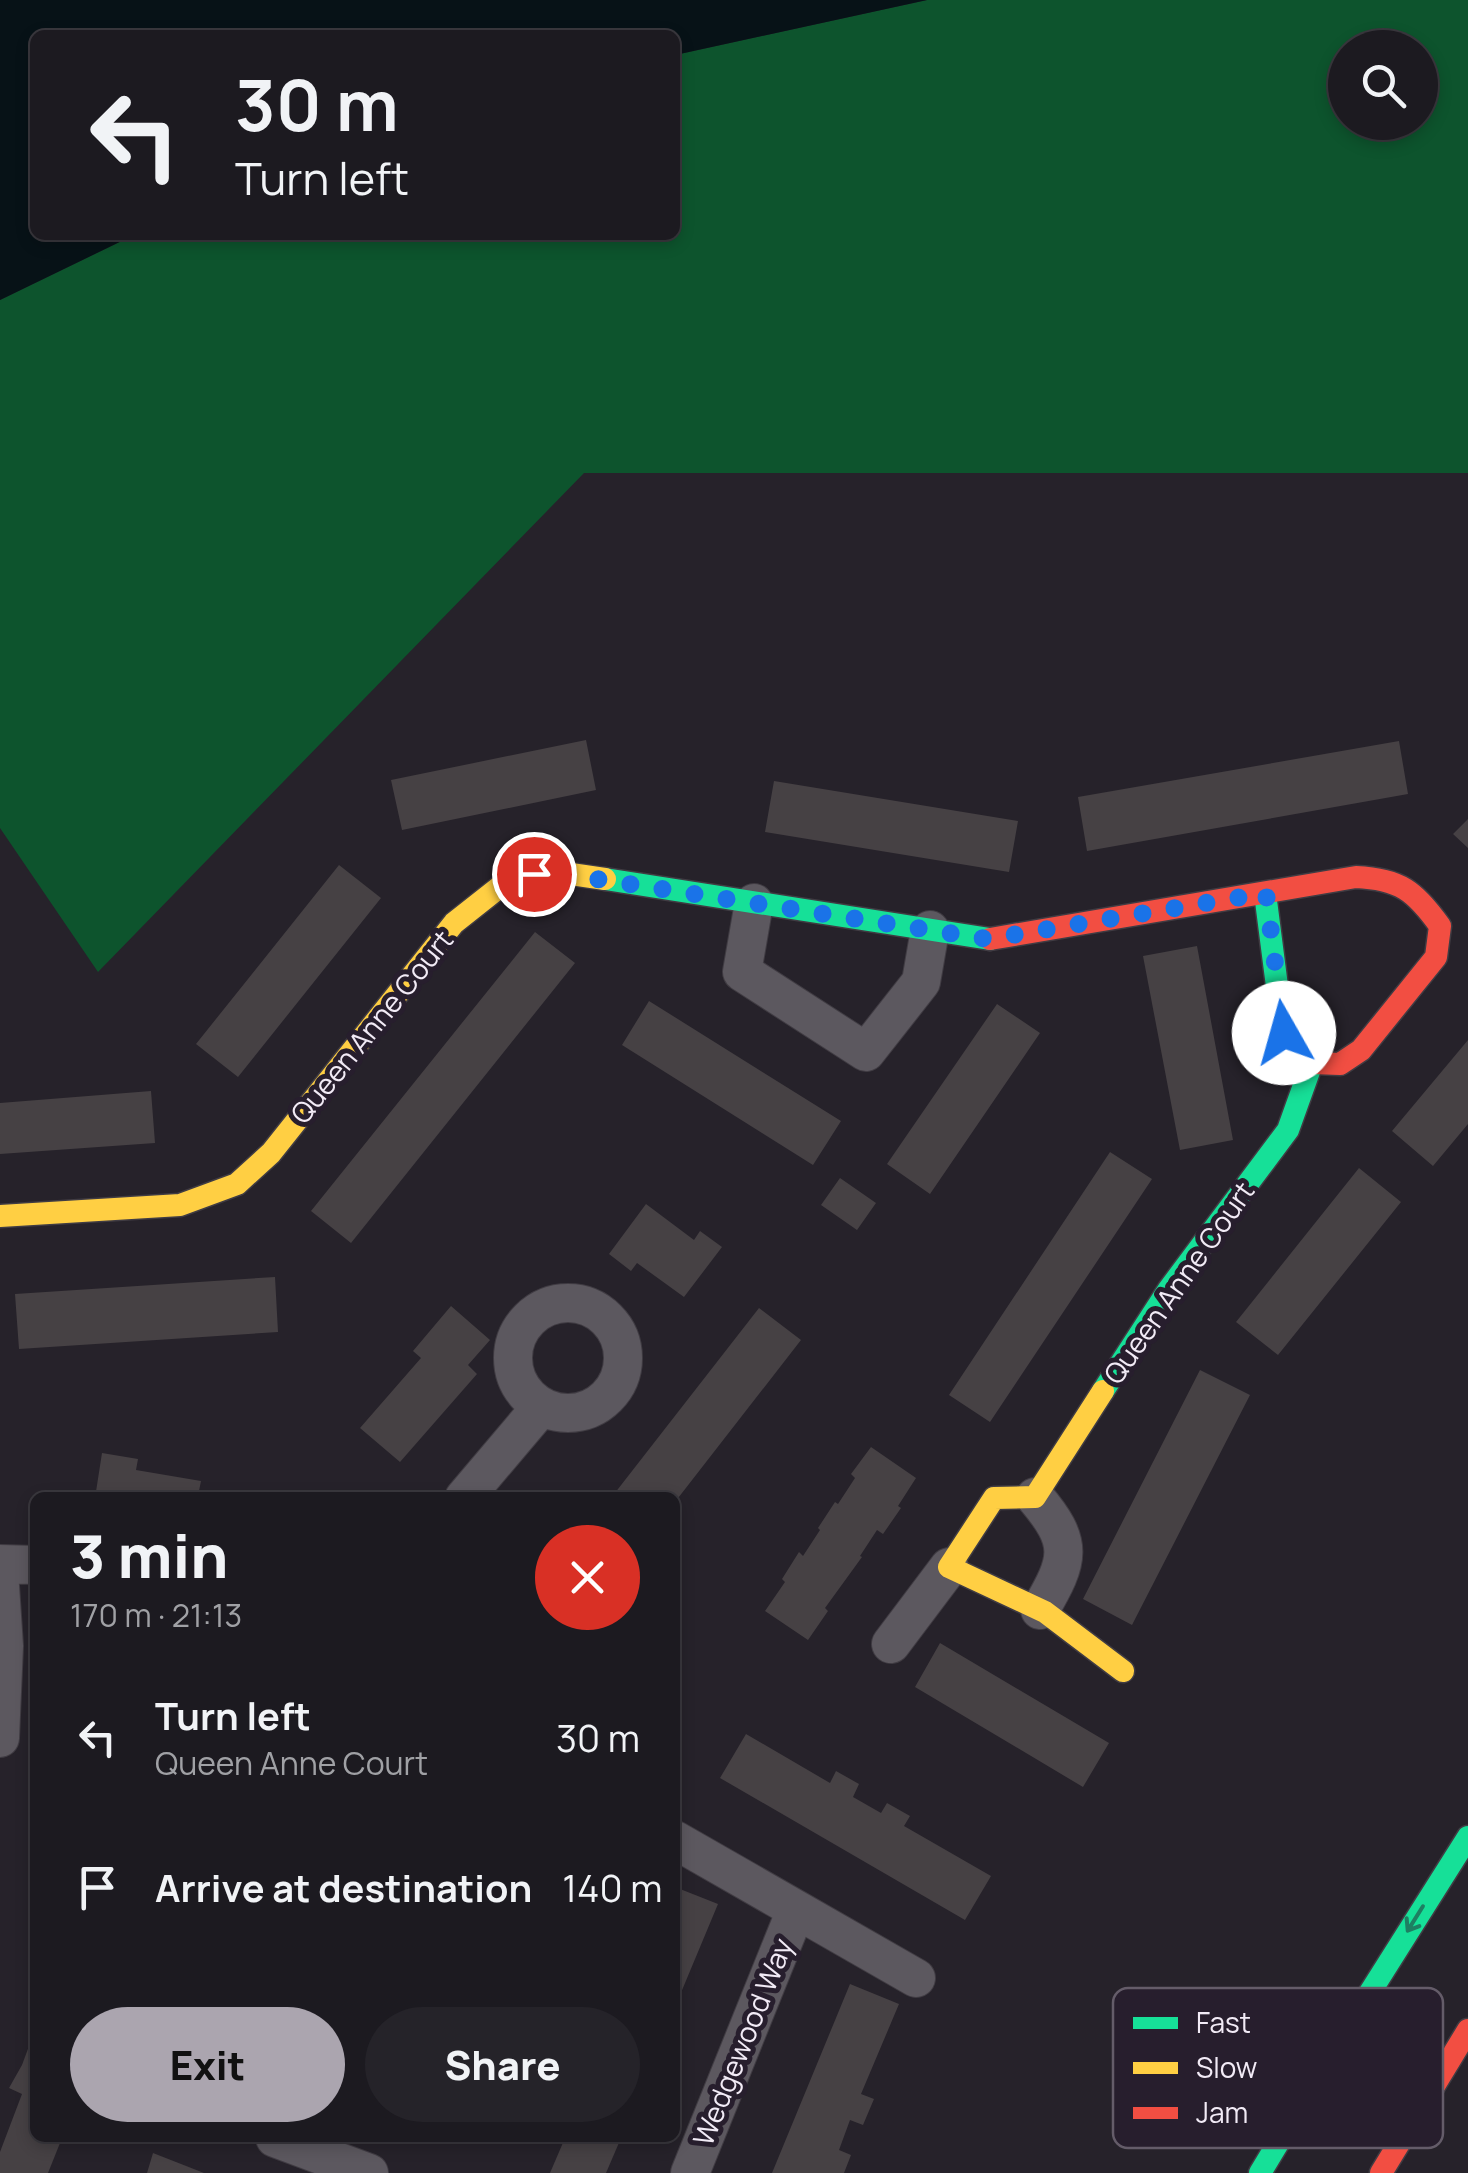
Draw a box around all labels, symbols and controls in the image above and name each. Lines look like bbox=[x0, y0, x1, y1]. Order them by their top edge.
map controls bbox=[1328, 30, 1438, 140]
button: search bbox=[1328, 30, 1438, 140]
text: 30 m bbox=[235, 56, 399, 152]
icon: left bbox=[70, 70, 200, 200]
text: Turn left bbox=[235, 147, 409, 209]
pin bbox=[492, 832, 577, 917]
icon: arrive bbox=[507, 847, 562, 902]
street label: Queen Anne Court bbox=[281, 922, 461, 1131]
position arrow bbox=[1232, 981, 1336, 1085]
street label: Queen Anne Court bbox=[1094, 1174, 1262, 1391]
text: 3 min bbox=[70, 1514, 228, 1596]
button: close bbox=[535, 1525, 640, 1630]
text: 170 m · 21:13 bbox=[70, 1593, 242, 1637]
text: Turn left bbox=[155, 1689, 311, 1741]
icon: left bbox=[70, 1710, 125, 1765]
text: 30 m bbox=[556, 1711, 640, 1763]
text: Queen Anne Court bbox=[155, 1741, 428, 1785]
icon: arrive bbox=[70, 1860, 125, 1915]
text: Arrive at destination bbox=[155, 1861, 532, 1913]
text: 140 m bbox=[562, 1861, 662, 1913]
one-way arrow bbox=[1405, 1904, 1425, 1933]
street label: Wedgewood Way bbox=[683, 1932, 801, 2151]
legend bbox=[1113, 1988, 1443, 2148]
text: Fast bbox=[1196, 2003, 1251, 2041]
button: Exit bbox=[70, 2007, 345, 2122]
button: Share bbox=[365, 2007, 640, 2122]
text: Slow bbox=[1196, 2048, 1257, 2086]
text: Jam bbox=[1196, 2093, 1248, 2131]

